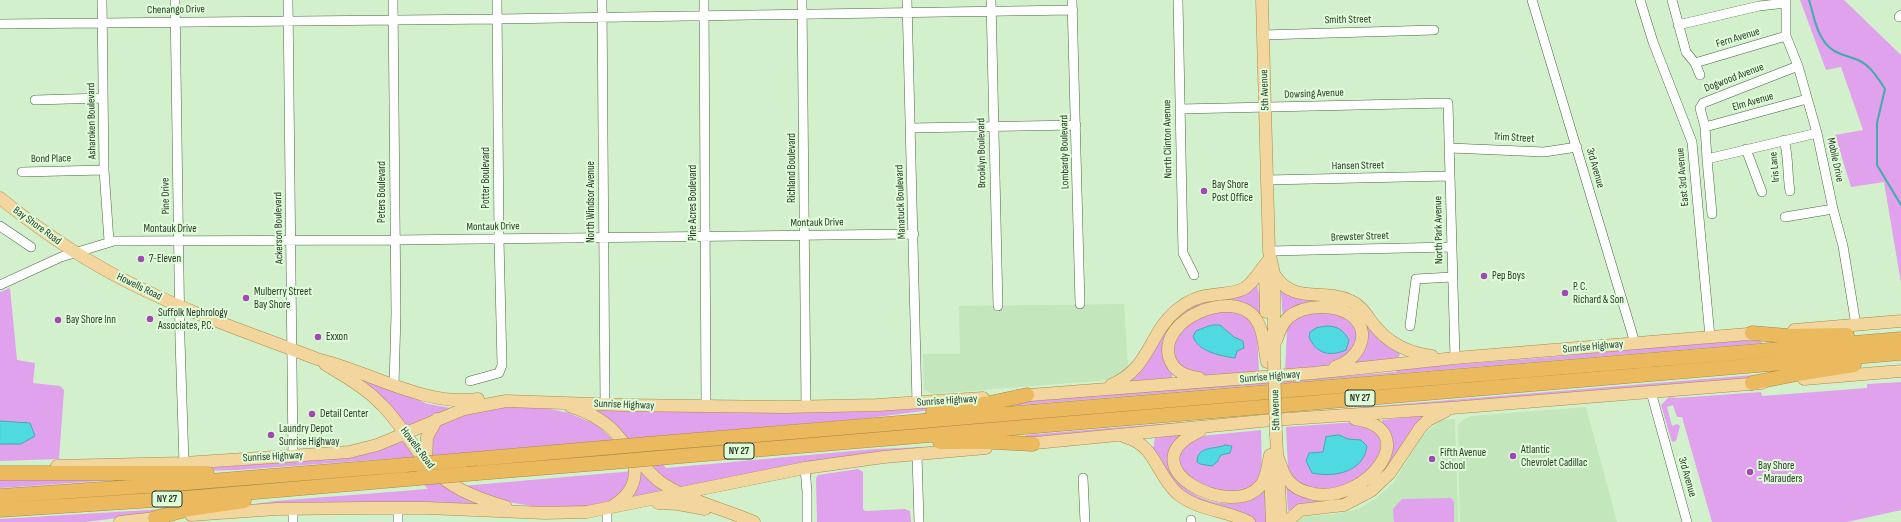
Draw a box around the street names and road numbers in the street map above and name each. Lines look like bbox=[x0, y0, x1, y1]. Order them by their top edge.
street label: Chenango Drive bbox=[147, 3, 205, 17]
street label: Smith Street bbox=[1324, 13, 1372, 27]
street label: Fern Avenue bbox=[1715, 25, 1761, 51]
street label: Dogwood Avenue bbox=[1702, 61, 1766, 95]
street label: 5th Avenue bbox=[1258, 69, 1272, 111]
street label: Asharoken Boulevard bbox=[85, 83, 99, 159]
street label: Dowsing Avenue bbox=[1284, 86, 1344, 102]
street label: Elm Avenue bbox=[1731, 90, 1775, 114]
street label: North Clinton Avenue bbox=[1161, 99, 1175, 179]
street label: Lombardy Boulevard bbox=[1058, 115, 1072, 189]
street label: Brooklyn Boulevard bbox=[975, 118, 989, 188]
street label: Trim Street bbox=[1493, 130, 1535, 146]
street label: Richland Boulevard bbox=[785, 133, 799, 203]
street label: Mobile Drive bbox=[1824, 137, 1846, 183]
street label: Potter Boulevard bbox=[479, 147, 493, 209]
street label: 3rd Avenue bbox=[1583, 147, 1607, 189]
street label: East 3rd Avenue bbox=[1674, 147, 1692, 207]
street label: Iris Lane bbox=[1767, 151, 1783, 183]
street label: Bond Place bbox=[31, 152, 71, 166]
street label: Hansen Street bbox=[1332, 159, 1384, 173]
street label: Peters Boulevard bbox=[375, 161, 389, 223]
street label: North Windsor Avenue bbox=[584, 161, 598, 243]
street label: Pine Acres Boulevard bbox=[686, 165, 700, 241]
street label: Manatuck Boulevard bbox=[893, 165, 909, 239]
street label: Pine Drive bbox=[159, 178, 173, 214]
street label: Ackerson Boulevard bbox=[272, 192, 286, 264]
street label: North Park Avenue bbox=[1432, 196, 1446, 264]
street label: Bay Shore Road bbox=[10, 204, 64, 248]
street label: Montauk Drive bbox=[790, 216, 844, 230]
street label: Montauk Drive bbox=[466, 220, 520, 234]
street label: Montauk Drive bbox=[143, 222, 197, 236]
street label: Brewster Street bbox=[1331, 229, 1389, 245]
street label: Howells Road bbox=[114, 270, 164, 304]
street label: Sunrise Highway bbox=[1562, 338, 1624, 356]
street label: Sunrise Highway bbox=[1239, 368, 1301, 386]
street label: 5th Avenue bbox=[1269, 389, 1283, 431]
road number: NY 27 bbox=[1345, 390, 1375, 406]
street label: Sunrise Highway bbox=[916, 392, 978, 410]
street label: Sunrise Highway bbox=[594, 397, 654, 413]
street label: Howells Road bbox=[397, 425, 437, 471]
road number: NY 27 bbox=[724, 443, 754, 459]
street label: Sunrise Highway bbox=[242, 449, 304, 465]
street label: 3rd Avenue bbox=[1675, 456, 1699, 498]
road number: NY 27 bbox=[152, 491, 182, 507]

